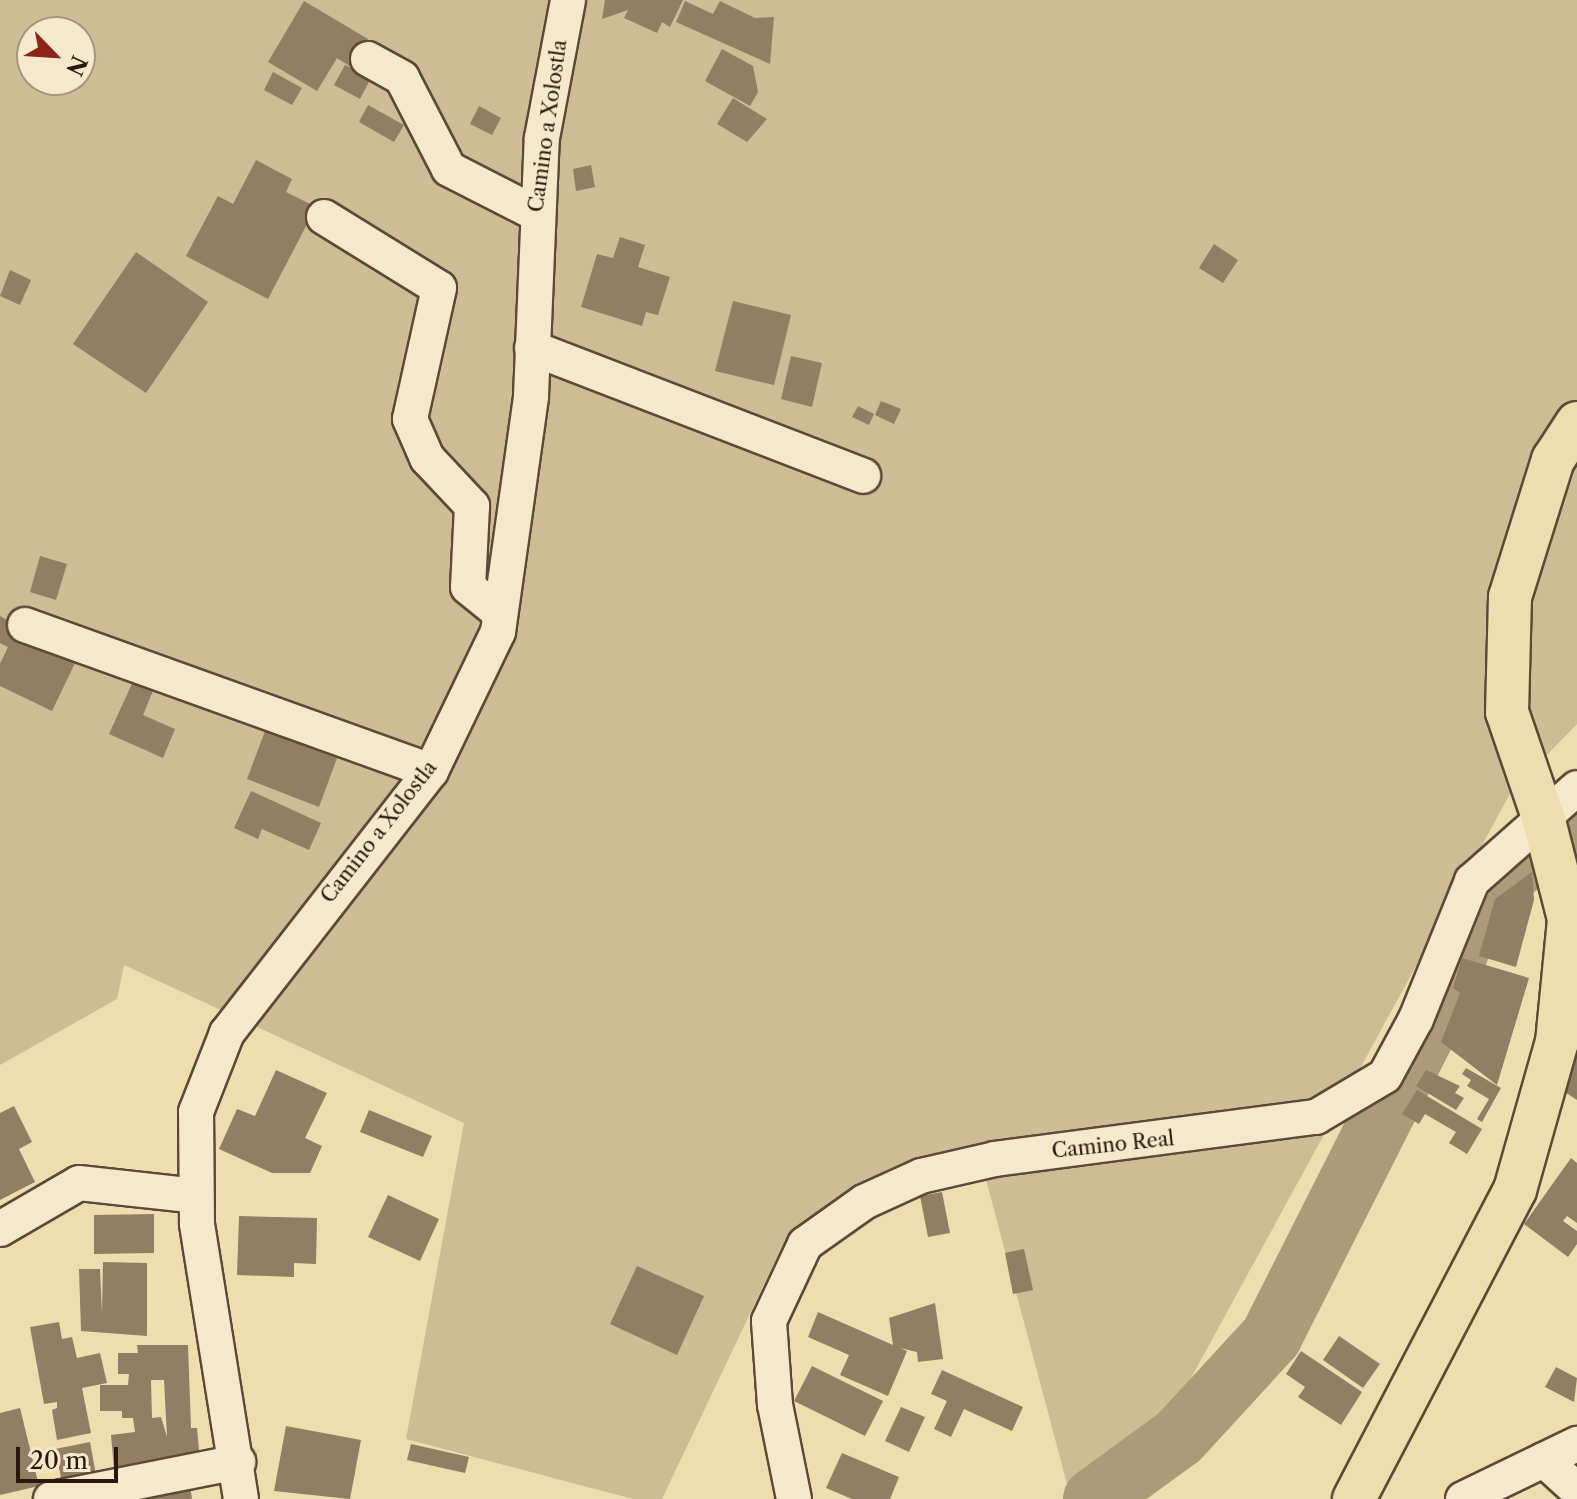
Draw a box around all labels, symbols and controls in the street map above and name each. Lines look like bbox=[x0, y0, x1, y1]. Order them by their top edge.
north arrow bbox=[16, 16, 96, 96]
street label: Camino a Xolostla bbox=[524, 38, 572, 214]
text: N bbox=[60, 51, 93, 80]
street label: Camino a Xolostla bbox=[316, 756, 442, 908]
street label: Camino Real bbox=[1051, 1127, 1175, 1163]
scale bar bbox=[20, 1431, 122, 1481]
text: 20 m bbox=[30, 1446, 88, 1475]

